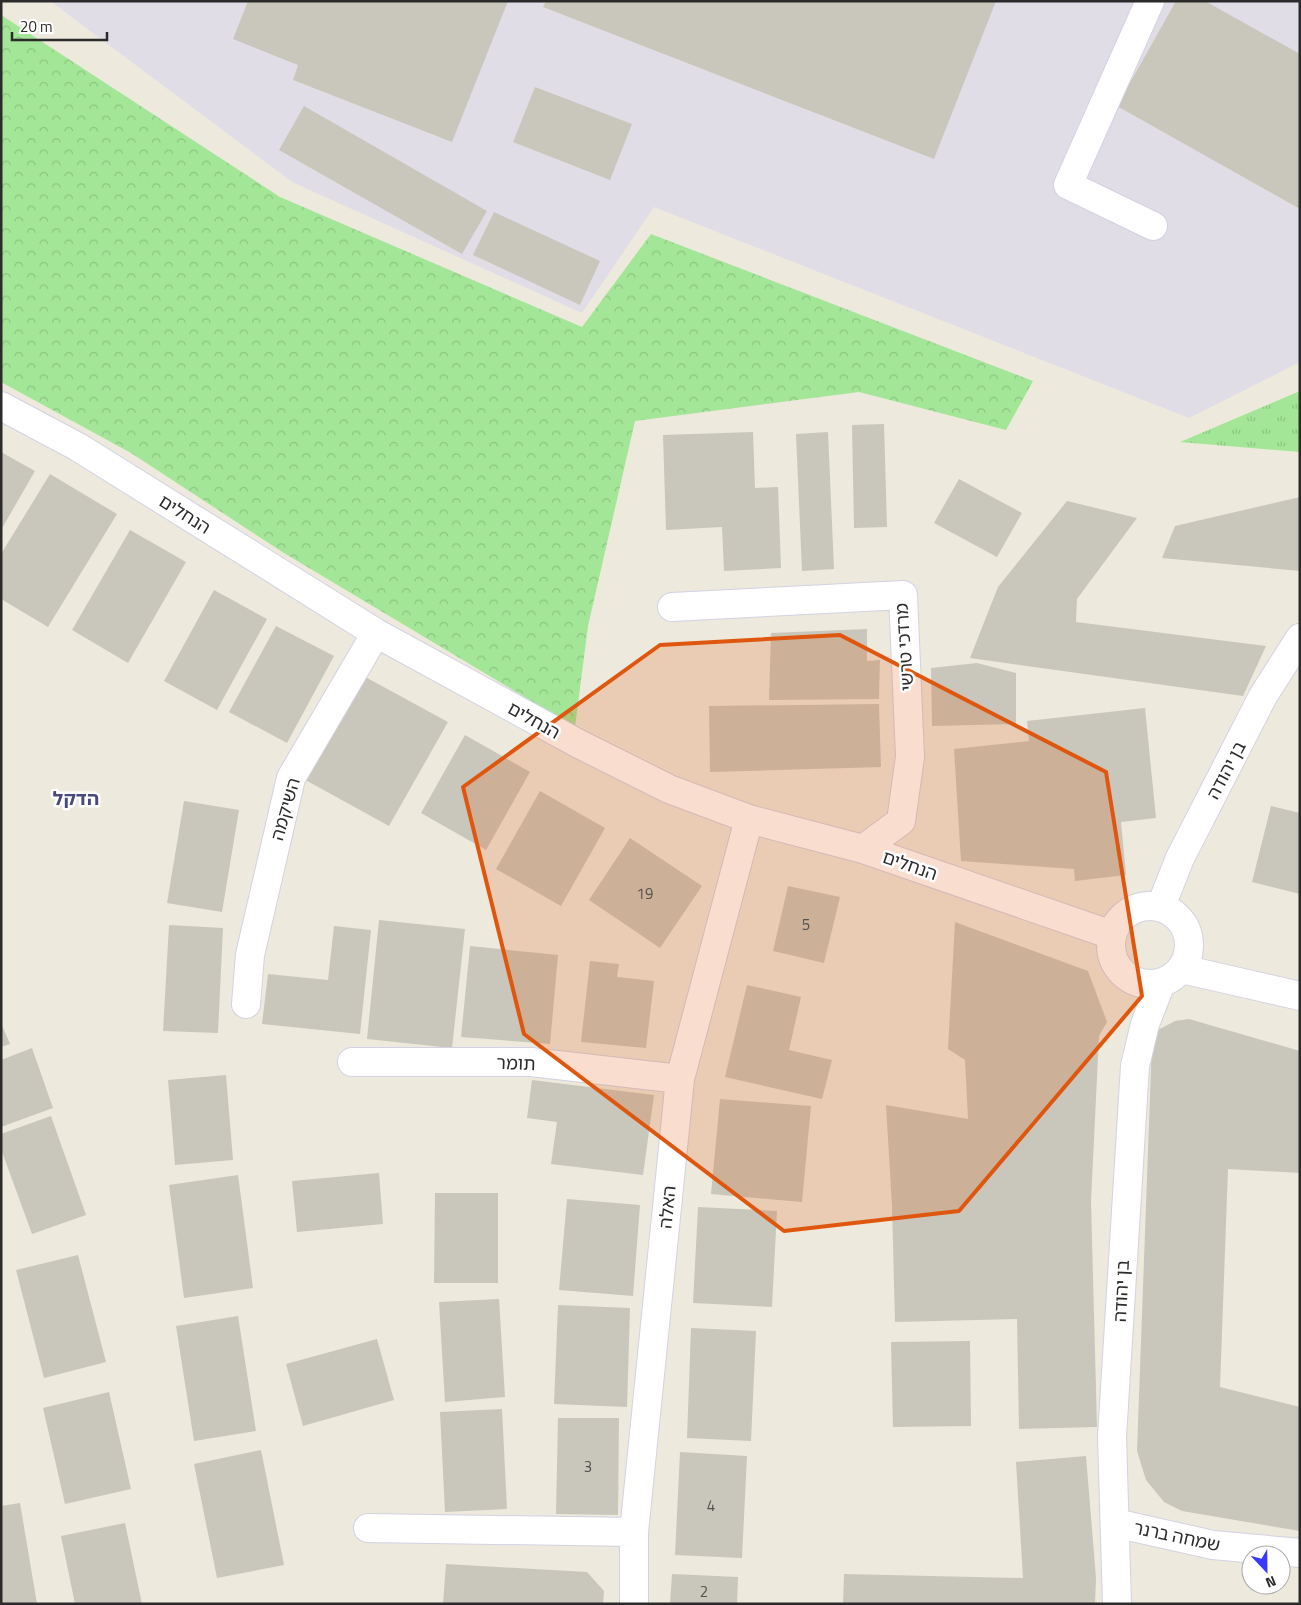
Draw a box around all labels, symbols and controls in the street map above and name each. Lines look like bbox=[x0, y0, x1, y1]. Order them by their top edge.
scale bar bbox=[12, 10, 108, 42]
text: 20 m bbox=[20, 15, 53, 38]
street label: הנחלים bbox=[154, 488, 216, 540]
street label: מרדכי טרשי bbox=[887, 602, 921, 692]
street label: הנחלים bbox=[503, 694, 565, 746]
street label: בן יהודה bbox=[1199, 736, 1253, 804]
street label: השיקמה bbox=[263, 774, 307, 844]
district label: הדקל bbox=[53, 783, 99, 812]
street label: הנחלים bbox=[879, 843, 941, 887]
house number: 19 bbox=[637, 882, 653, 905]
house number: 5 bbox=[802, 913, 810, 936]
street label: תומר bbox=[496, 1049, 536, 1077]
street label: האלה bbox=[651, 1184, 683, 1230]
street label: בן יהודה bbox=[1106, 1259, 1136, 1323]
house number: 3 bbox=[584, 1455, 592, 1478]
house number: 4 bbox=[707, 1494, 715, 1517]
street label: שמחה ברנר bbox=[1131, 1514, 1223, 1558]
north arrow bbox=[1241, 1545, 1291, 1595]
text: N bbox=[1263, 1571, 1279, 1594]
house number: 2 bbox=[700, 1580, 708, 1603]

